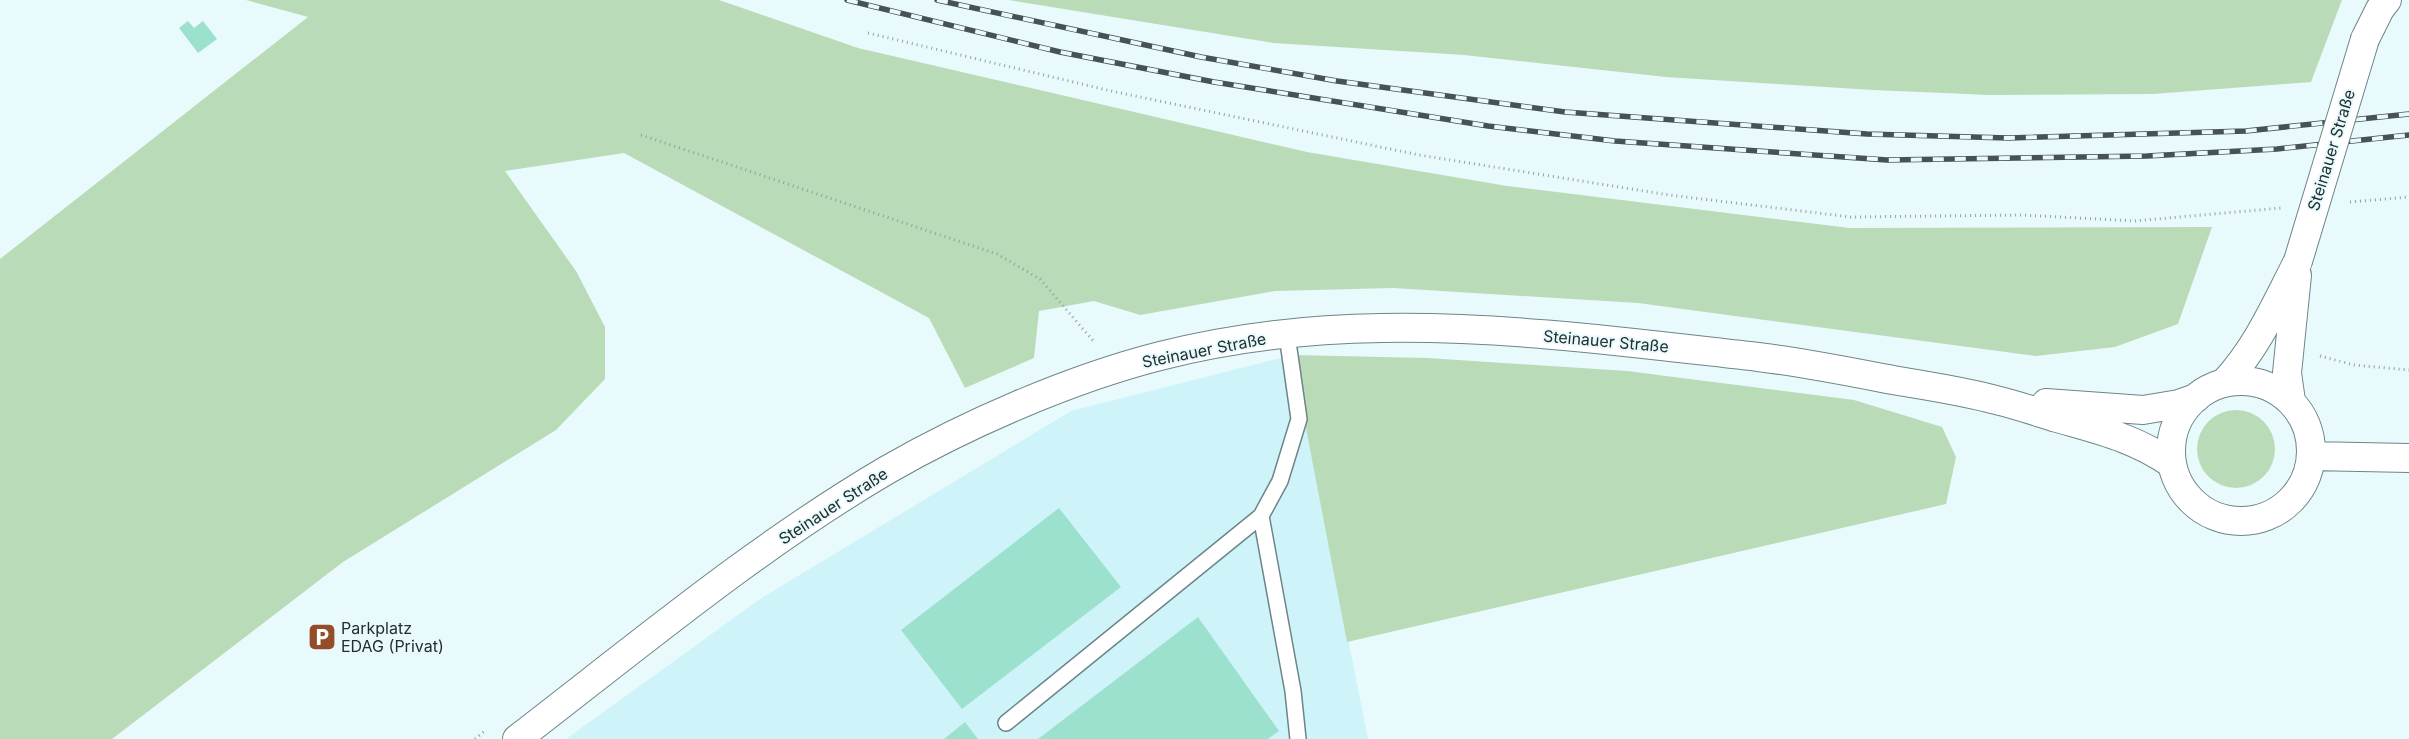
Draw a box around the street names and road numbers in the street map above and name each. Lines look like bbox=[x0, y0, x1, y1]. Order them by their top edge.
street label: Steinauer Straße bbox=[2303, 87, 2359, 213]
street label: Steinauer Straße bbox=[1542, 326, 1670, 356]
street label: Steinauer Straße bbox=[1140, 328, 1268, 372]
street label: Steinauer Straße bbox=[775, 463, 891, 549]

